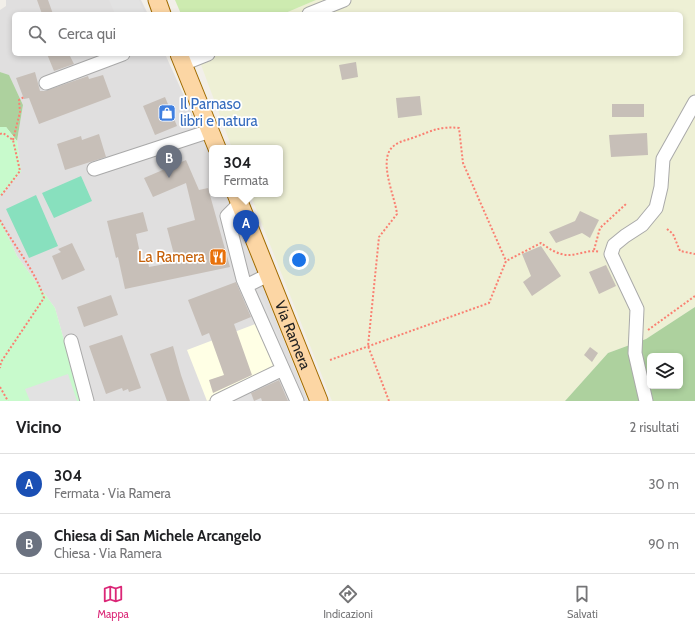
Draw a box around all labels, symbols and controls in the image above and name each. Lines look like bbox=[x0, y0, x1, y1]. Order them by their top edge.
search box bbox=[12, 12, 683, 56]
icon: search bbox=[26, 23, 48, 45]
text: Cerca qui bbox=[58, 25, 116, 43]
place label: Il Parnaso libri e natura bbox=[180, 95, 258, 130]
shop icon: Il Parnaso libri e natura bbox=[157, 103, 177, 123]
pin: B bbox=[156, 145, 182, 178]
popup bbox=[209, 145, 283, 197]
text: 304 bbox=[223, 154, 251, 172]
text: Fermata bbox=[223, 172, 269, 188]
pin: A bbox=[233, 210, 259, 243]
restaurant icon: La Ramera bbox=[208, 247, 228, 267]
place label: La Ramera bbox=[138, 248, 206, 266]
your location bbox=[289, 250, 309, 270]
street label: Via Ramera bbox=[271, 298, 315, 373]
map controls bbox=[647, 353, 683, 389]
button: layers bbox=[647, 353, 683, 389]
text: Vicino bbox=[16, 417, 61, 437]
text: 2 risultati bbox=[630, 419, 679, 435]
text: 304 bbox=[54, 467, 82, 485]
text: A bbox=[25, 476, 33, 492]
text: 30 m bbox=[649, 476, 679, 492]
text: Fermata · Via Ramera bbox=[54, 485, 171, 501]
text: Chiesa di San Michele Arcangelo bbox=[54, 527, 261, 545]
text: B bbox=[25, 536, 33, 552]
text: 90 m bbox=[648, 536, 679, 552]
text: Chiesa · Via Ramera bbox=[54, 545, 162, 561]
tab: Mappa bbox=[97, 583, 129, 621]
tab: Indicazioni bbox=[323, 583, 373, 621]
tab: Salvati bbox=[567, 583, 598, 621]

